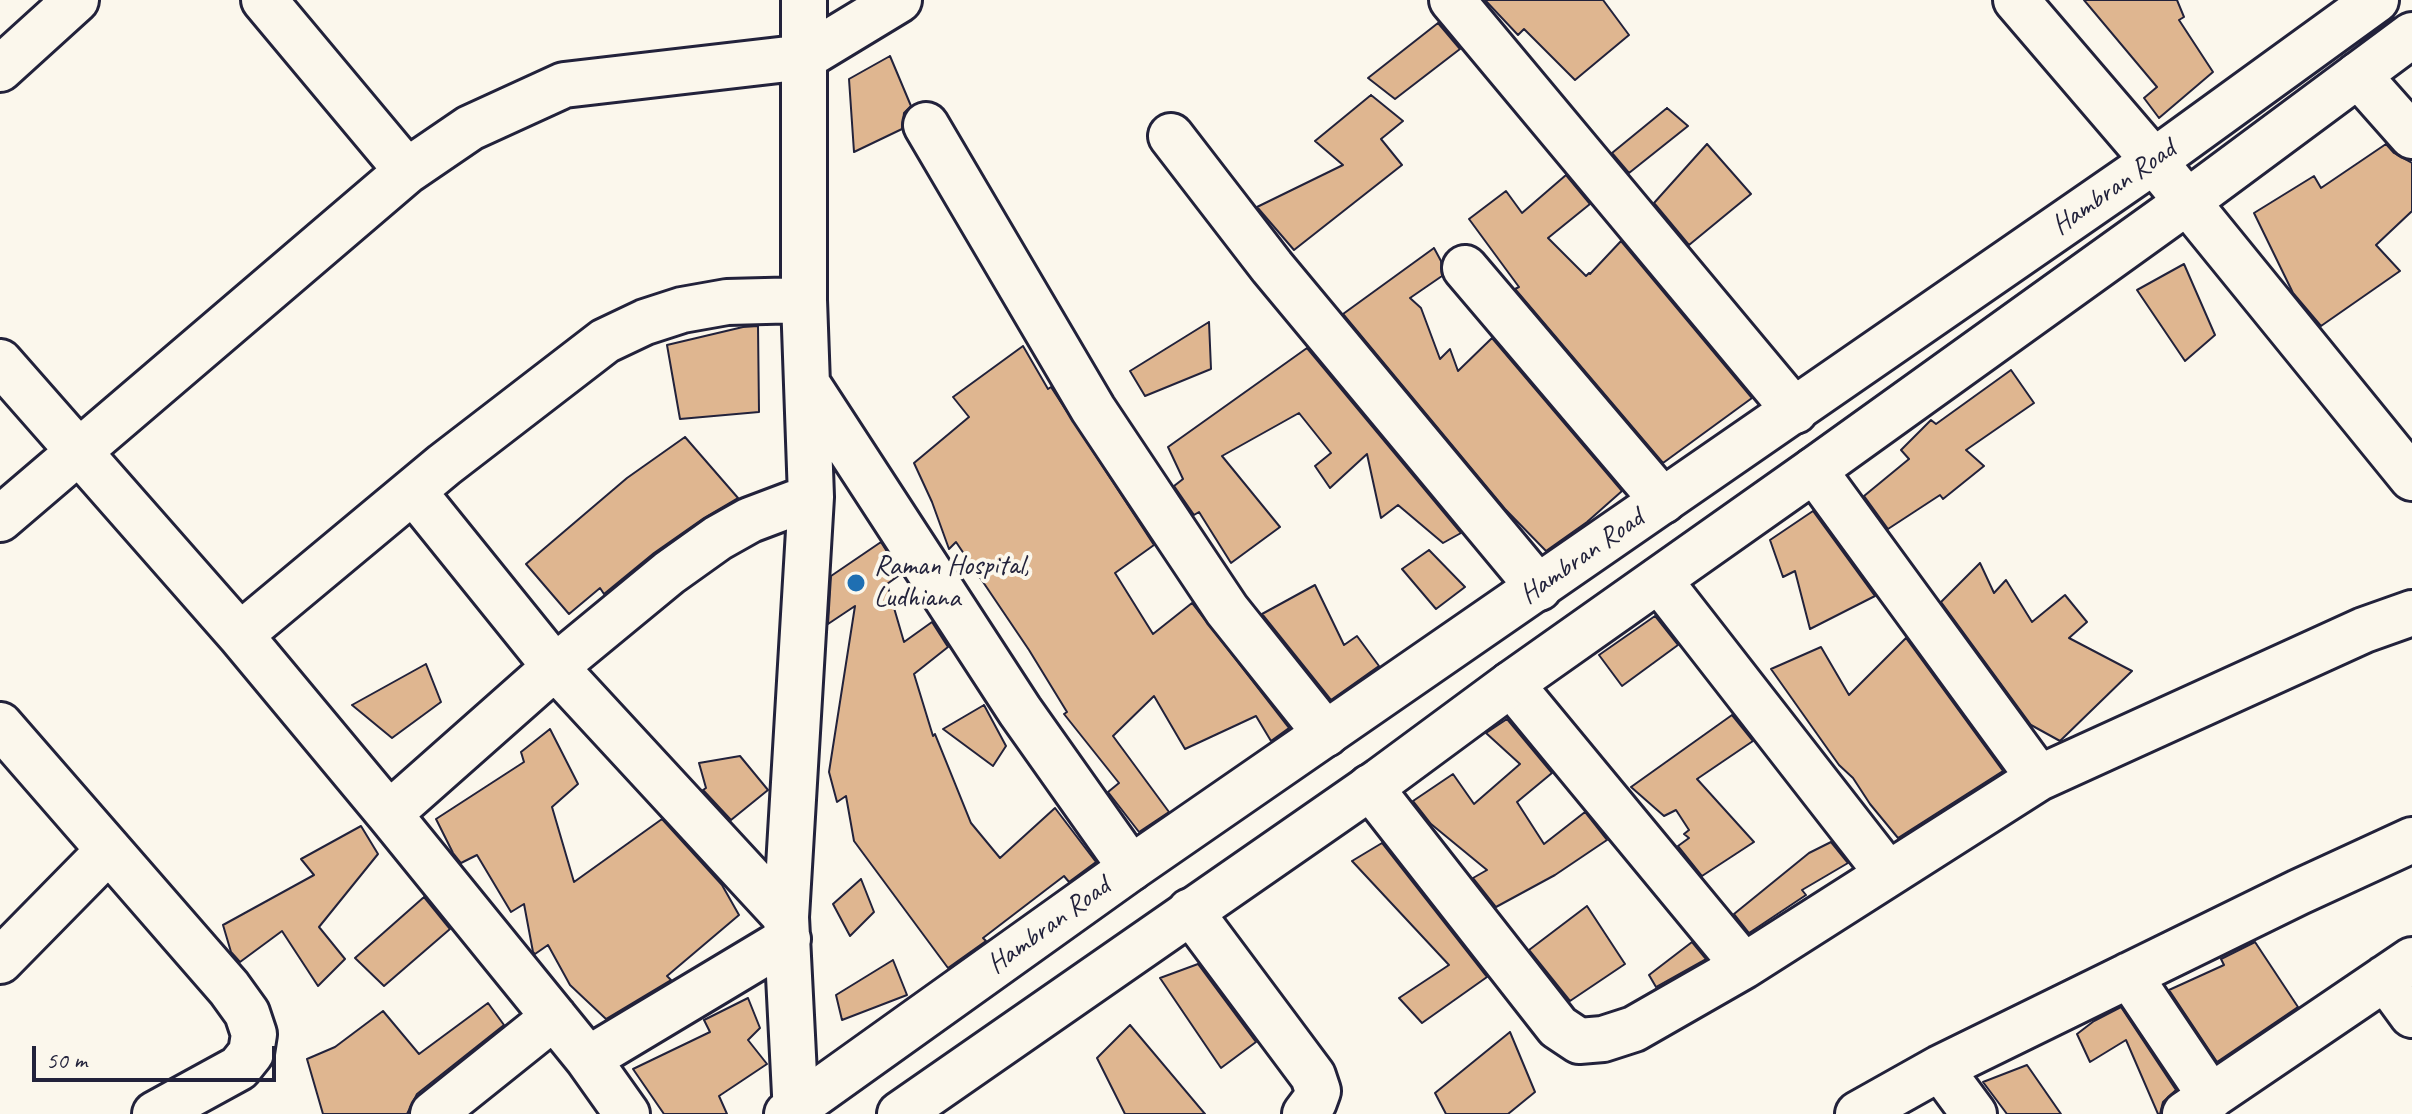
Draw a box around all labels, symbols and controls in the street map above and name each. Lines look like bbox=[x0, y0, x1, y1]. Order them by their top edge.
street label: Hambran Road bbox=[2046, 133, 2182, 243]
street label: Hambran Road bbox=[1514, 502, 1650, 612]
place label: Raman Hospital, Ludhiana bbox=[874, 550, 1029, 616]
marker: Raman Hospital, Ludhiana bbox=[845, 572, 867, 594]
street label: Hambran Road bbox=[981, 870, 1117, 982]
scale bar bbox=[36, 1030, 280, 1080]
text: 50 m bbox=[46, 1045, 87, 1075]

